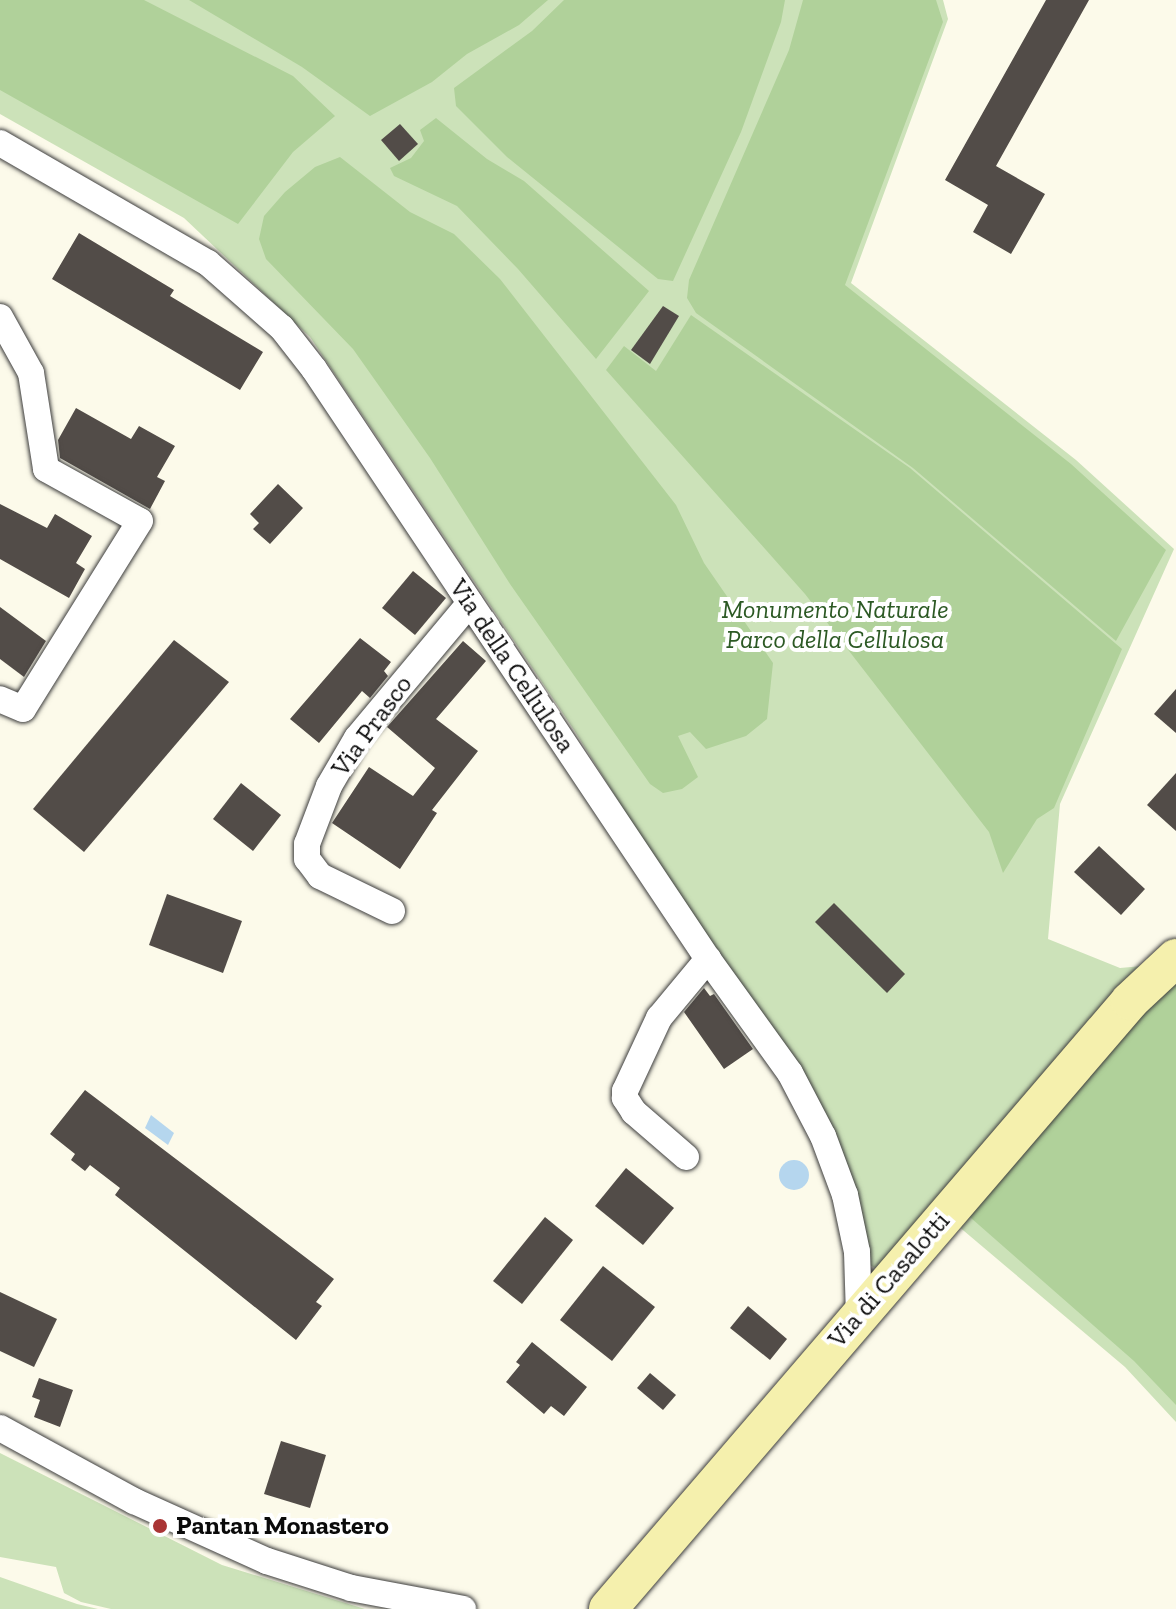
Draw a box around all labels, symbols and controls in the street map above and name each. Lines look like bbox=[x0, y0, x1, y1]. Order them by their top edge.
street label: Via della Cellulosa bbox=[442, 573, 582, 759]
park label: Monumento Naturale Parco della Cellulosa bbox=[721, 594, 949, 656]
street label: Via Prasco bbox=[325, 669, 419, 783]
street label: Via di Casalotti bbox=[822, 1206, 956, 1354]
place label: Pantan Monastero bbox=[176, 1510, 389, 1542]
marker: Pantan Monastero bbox=[151, 1517, 169, 1535]

